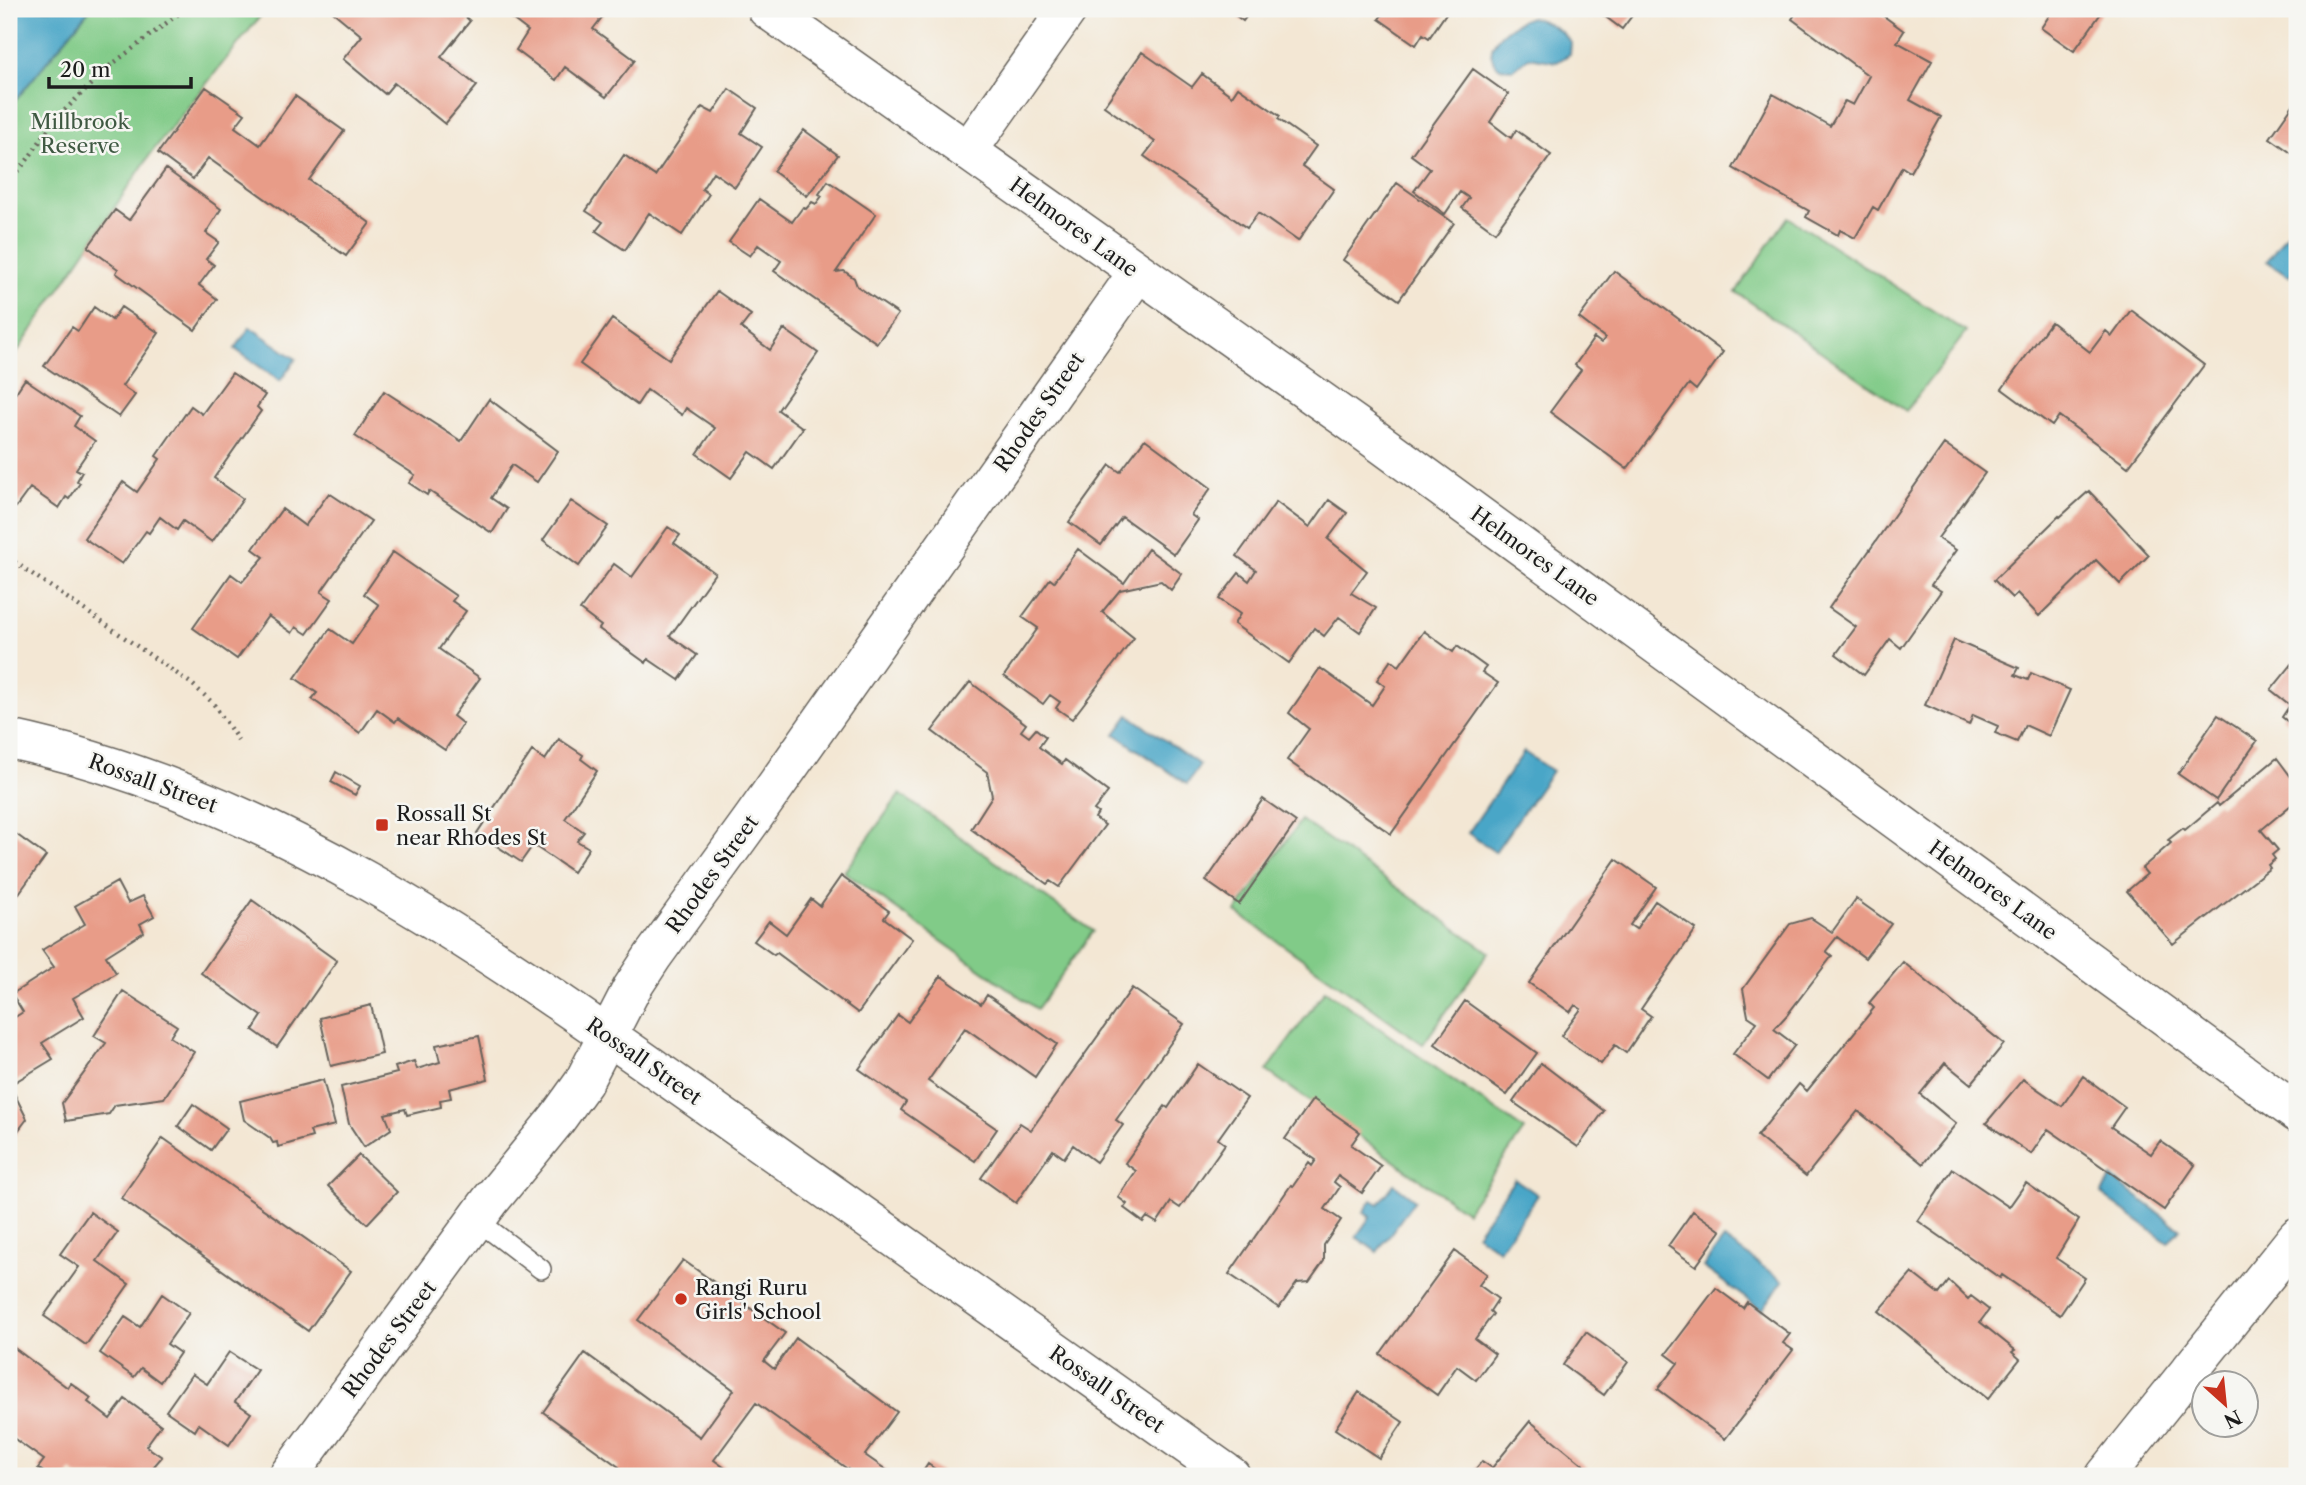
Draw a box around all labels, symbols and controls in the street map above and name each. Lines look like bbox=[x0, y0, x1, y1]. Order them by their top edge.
scale bar bbox=[49, 46, 191, 90]
text: 20 m bbox=[60, 57, 111, 82]
park label: Millbrook Reserve bbox=[30, 109, 130, 158]
street label: Helmores Lane bbox=[1005, 172, 1143, 282]
street label: Rhodes Street bbox=[989, 347, 1090, 477]
street label: Helmores Lane bbox=[1466, 501, 1604, 611]
street label: Rossall Street bbox=[85, 748, 221, 818]
place label: Rossall St near Rhodes St bbox=[396, 801, 547, 850]
street label: Rhodes Street bbox=[661, 809, 764, 938]
marker: Rossall St near Rhodes St bbox=[374, 817, 390, 833]
street label: Helmores Lane bbox=[1924, 835, 2062, 945]
street label: Rossall Street bbox=[582, 1012, 707, 1110]
street label: Rhodes Street bbox=[337, 1275, 442, 1403]
place label: Rangi Ruru Girls' School bbox=[695, 1275, 821, 1324]
marker: Rangi Ruru Girls' School bbox=[673, 1291, 689, 1307]
street label: Rossall Street bbox=[1045, 1340, 1170, 1438]
north arrow bbox=[2190, 1370, 2260, 1440]
text: N bbox=[2220, 1405, 2245, 1433]

